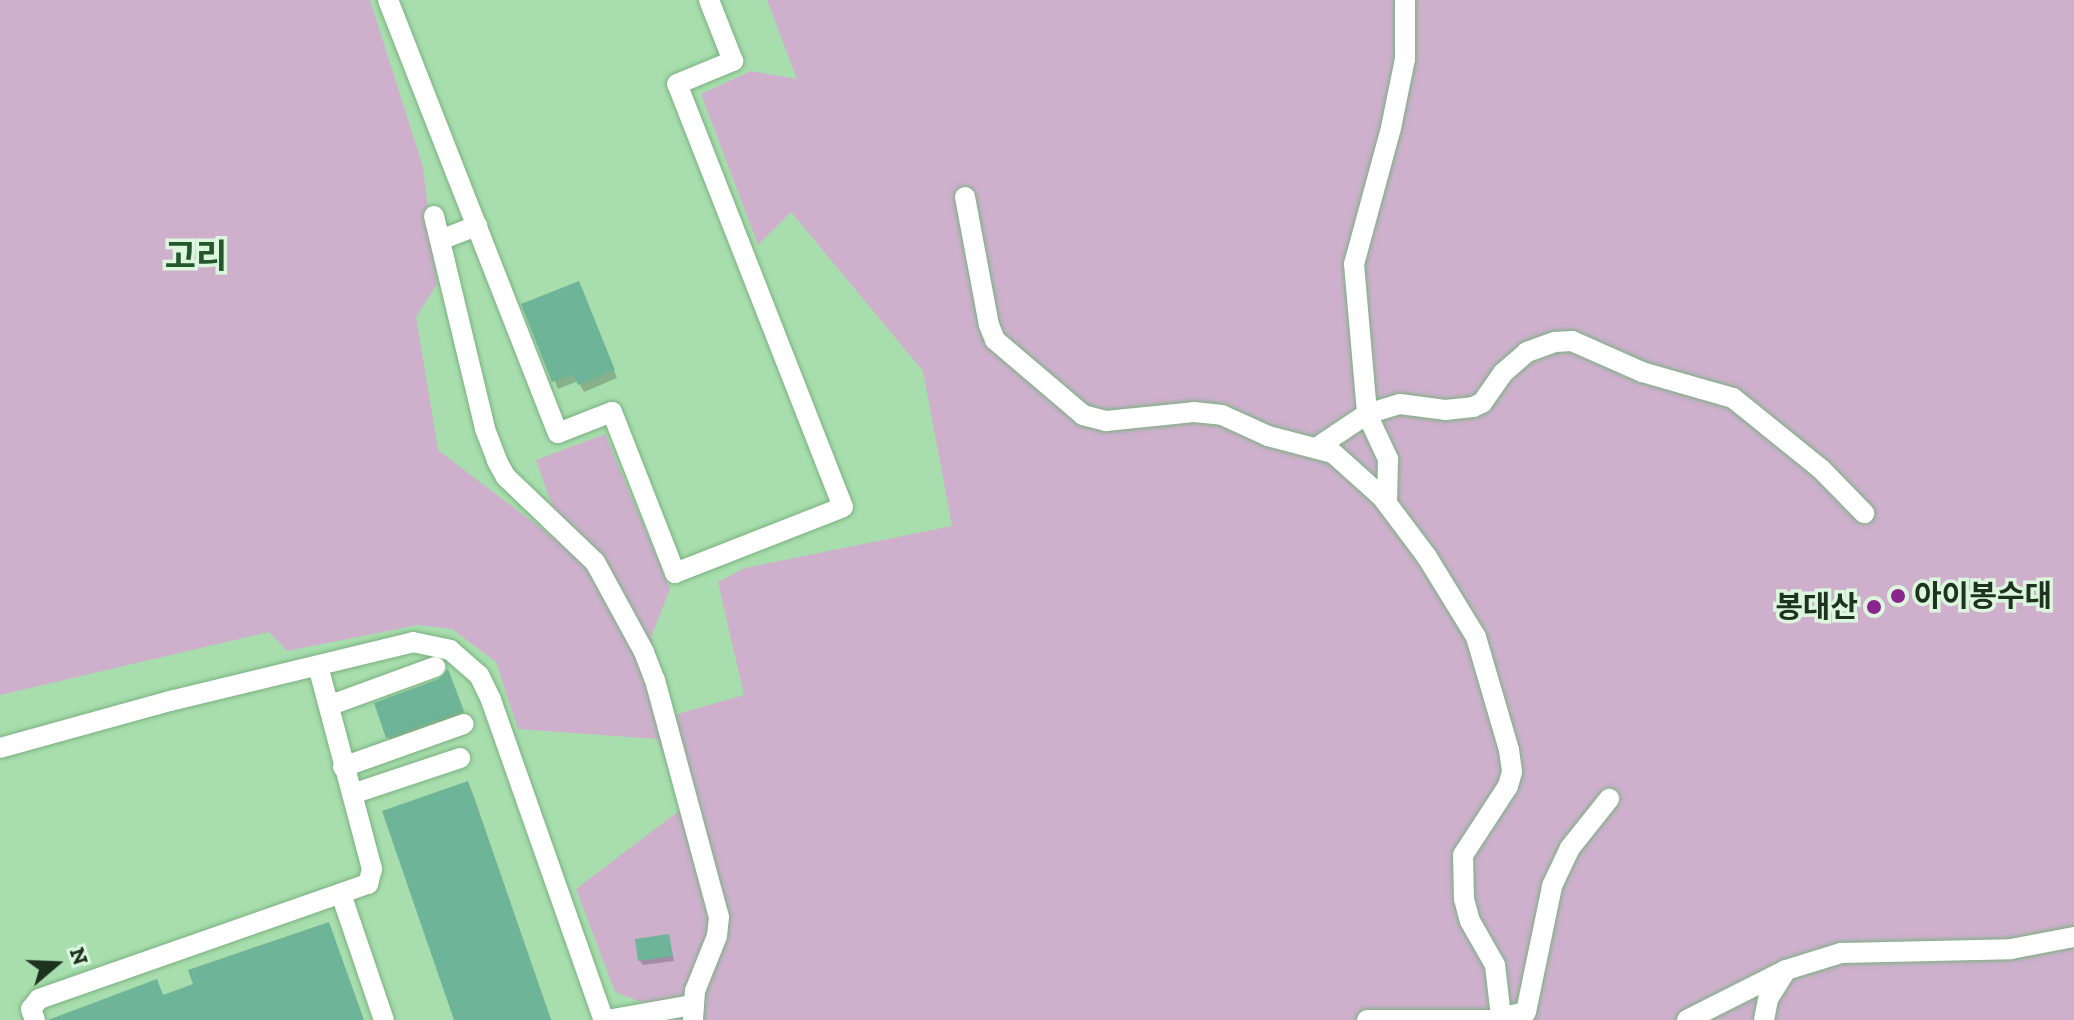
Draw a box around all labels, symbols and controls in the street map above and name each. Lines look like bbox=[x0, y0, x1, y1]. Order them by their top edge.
district label: 고리 bbox=[165, 237, 227, 277]
place label: 아이봉수대 bbox=[1914, 578, 2052, 614]
marker: 아이봉수대 bbox=[1889, 587, 1907, 605]
place label: 봉대산 bbox=[1775, 589, 1858, 625]
marker: 봉대산 bbox=[1865, 598, 1883, 616]
north arrow bbox=[16, 924, 96, 1004]
text: N bbox=[64, 944, 95, 968]

